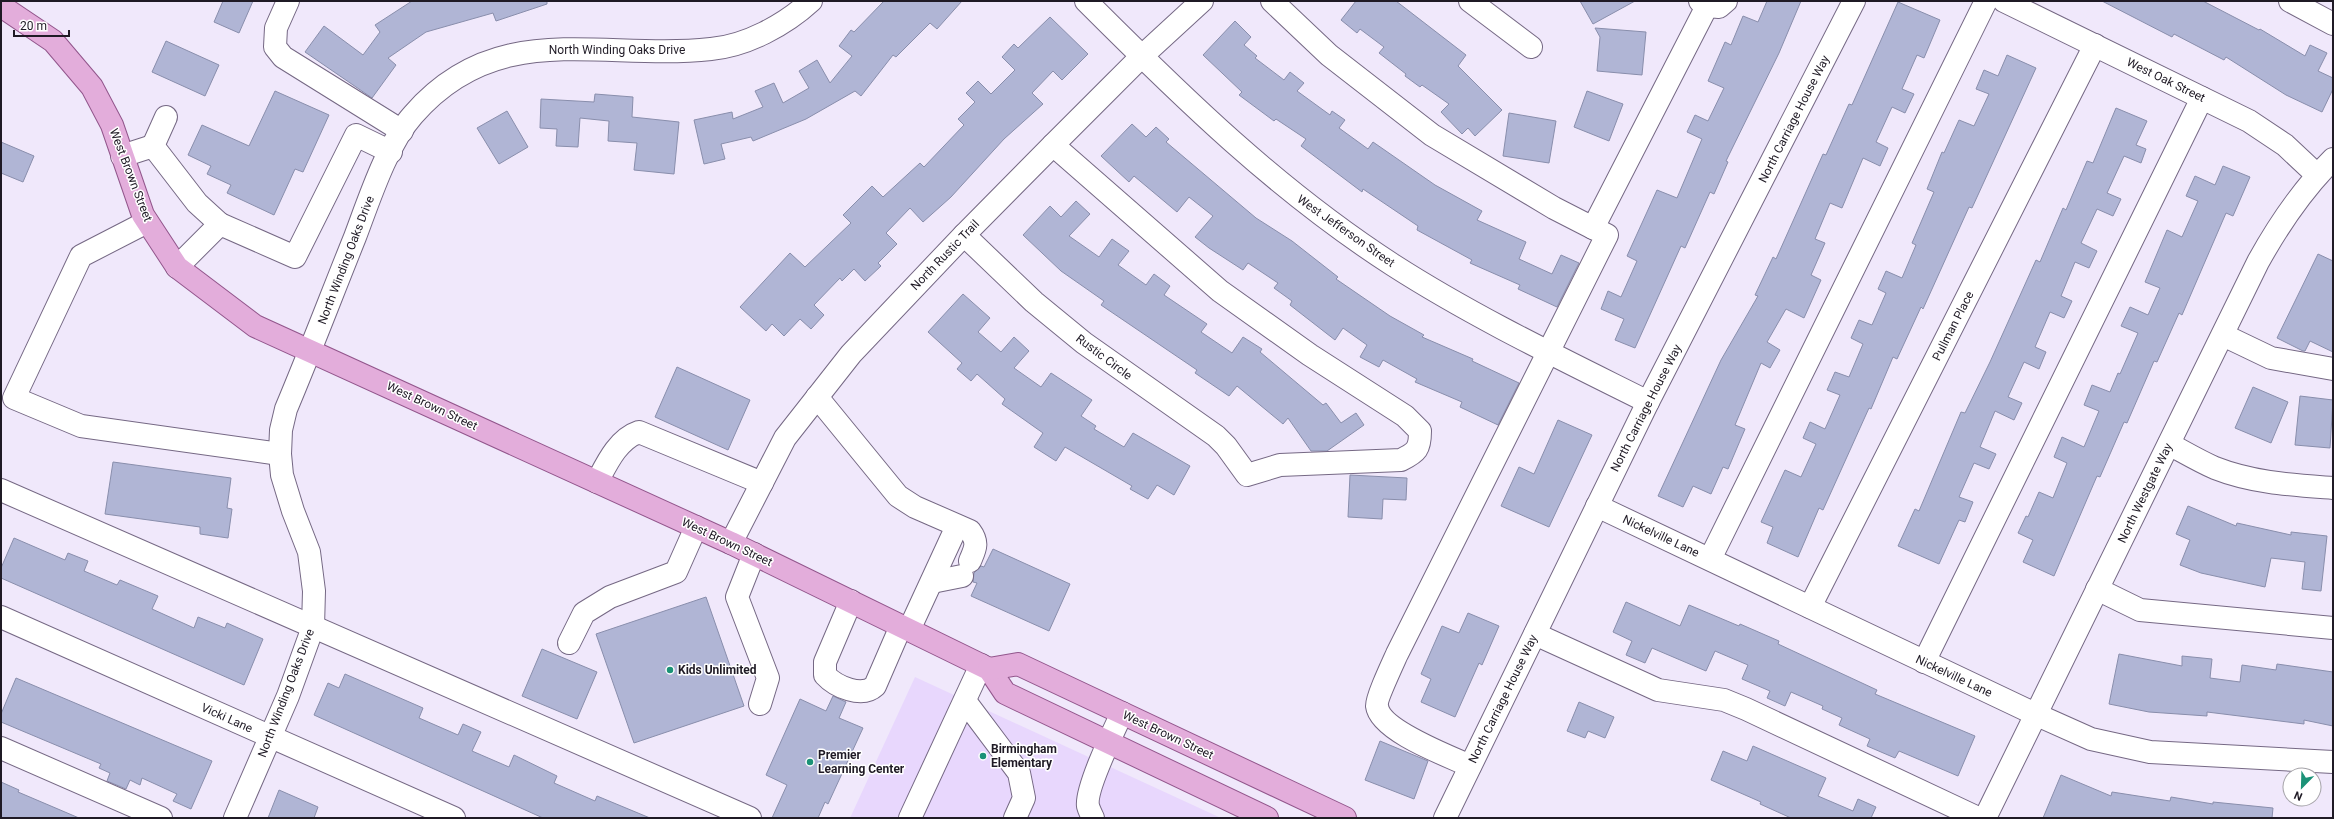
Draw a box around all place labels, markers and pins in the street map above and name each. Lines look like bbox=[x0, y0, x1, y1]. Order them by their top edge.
place label: Kids Unlimited bbox=[678, 663, 757, 677]
marker: Kids Unlimited bbox=[665, 665, 675, 675]
place label: Birmingham Elementary bbox=[991, 742, 1057, 770]
place label: Premier Learning Center bbox=[818, 748, 905, 776]
marker: Birmingham Elementary bbox=[978, 751, 988, 761]
marker: Premier Learning Center bbox=[805, 757, 815, 767]

